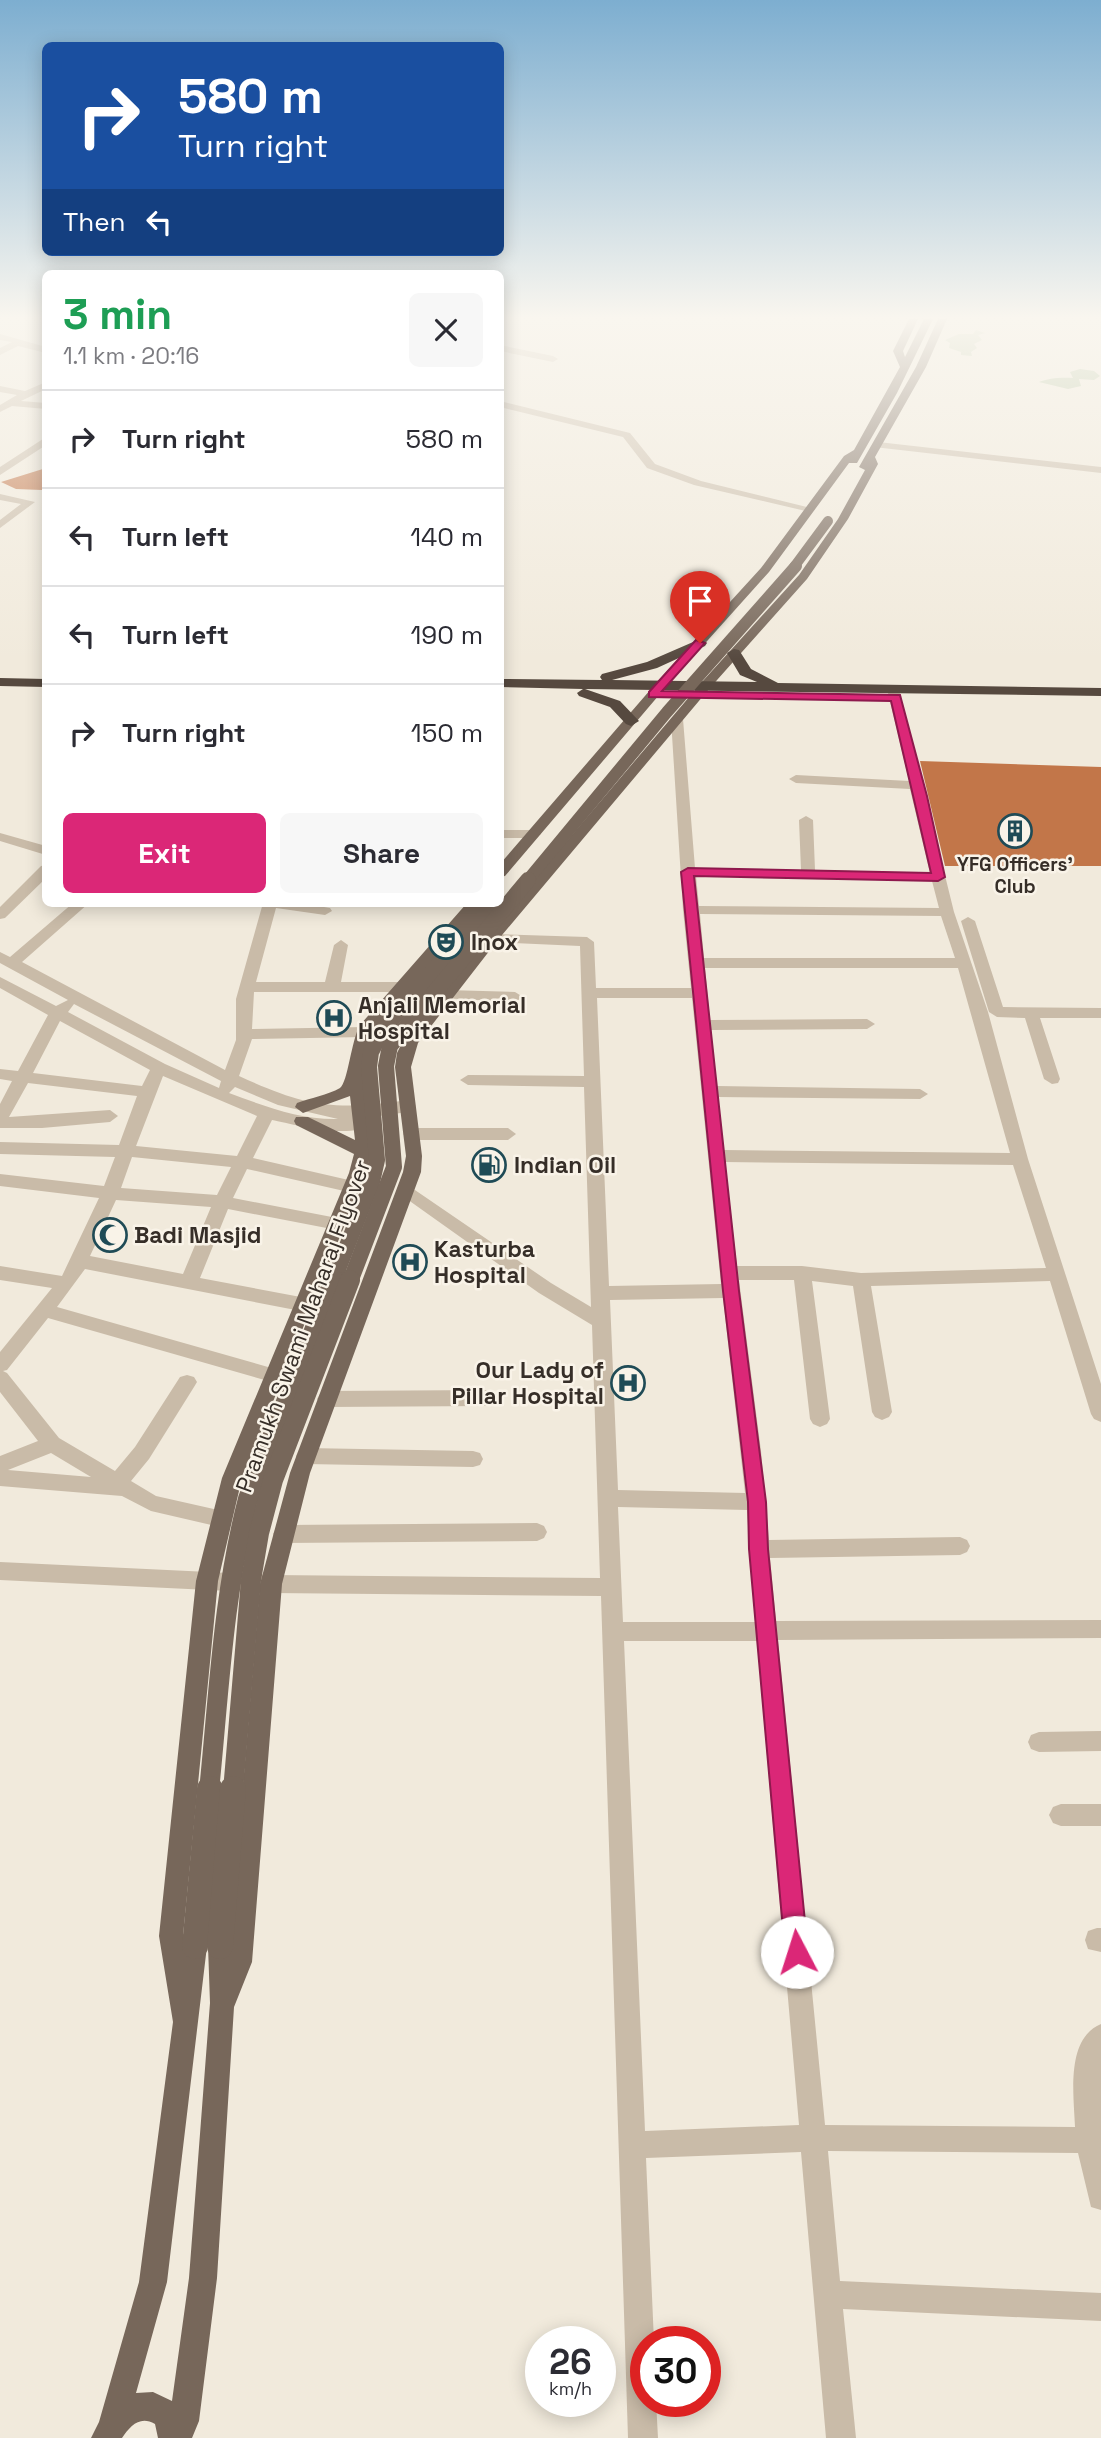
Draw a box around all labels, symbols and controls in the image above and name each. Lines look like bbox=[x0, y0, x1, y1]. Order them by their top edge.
text: 580 m bbox=[178, 65, 323, 127]
icon: right bbox=[63, 70, 154, 161]
text: Turn right bbox=[178, 126, 328, 166]
icon: left bbox=[140, 203, 178, 241]
text: Then bbox=[63, 205, 126, 239]
text: 3 min bbox=[63, 288, 172, 341]
button: close bbox=[409, 293, 483, 367]
text: 1.1 km · 20:16 bbox=[63, 341, 199, 371]
icon: right bbox=[63, 420, 101, 458]
text: Turn right bbox=[122, 422, 246, 456]
text: 580 m bbox=[406, 422, 483, 456]
icon: left bbox=[63, 518, 101, 556]
text: Turn left bbox=[122, 520, 229, 554]
text: 140 m bbox=[410, 520, 483, 554]
pin bbox=[670, 571, 730, 643]
icon: arrive bbox=[681, 582, 719, 620]
icon: left bbox=[63, 616, 101, 654]
text: Turn left bbox=[122, 618, 229, 652]
text: 190 m bbox=[411, 618, 483, 652]
icon: right bbox=[63, 714, 101, 752]
text: Turn right bbox=[122, 716, 246, 750]
text: 150 m bbox=[411, 716, 483, 750]
building icon: YFG Officers' Club bbox=[996, 812, 1034, 850]
button: Exit bbox=[63, 813, 266, 893]
button: Share bbox=[280, 813, 483, 893]
place label: YFG Officers' Club bbox=[957, 852, 1073, 899]
theatre icon: Inox bbox=[427, 923, 465, 961]
place label: Inox bbox=[471, 927, 519, 957]
place label: Anjali Memorial Hospital bbox=[358, 990, 526, 1046]
hospital icon: Anjali Memorial Hospital bbox=[315, 999, 353, 1037]
fuel station icon: Indian Oil bbox=[470, 1146, 508, 1184]
place label: Indian Oil bbox=[514, 1150, 616, 1180]
street label: Pramukh Swami Maharaj Flyover bbox=[229, 1156, 377, 1496]
mosque icon: Badi Masjid bbox=[91, 1216, 129, 1254]
place label: Badi Masjid bbox=[134, 1220, 261, 1250]
place label: Kasturba Hospital bbox=[434, 1234, 535, 1290]
hospital icon: Kasturba Hospital bbox=[391, 1243, 429, 1281]
place label: Our Lady of Pillar Hospital bbox=[452, 1355, 604, 1411]
hospital icon: Our Lady of Pillar Hospital bbox=[609, 1364, 647, 1402]
position arrow bbox=[760, 1915, 834, 1989]
speed limit sign: 30 bbox=[630, 2326, 721, 2417]
text: 26 bbox=[549, 2340, 592, 2384]
text: km/h bbox=[549, 2377, 592, 2400]

